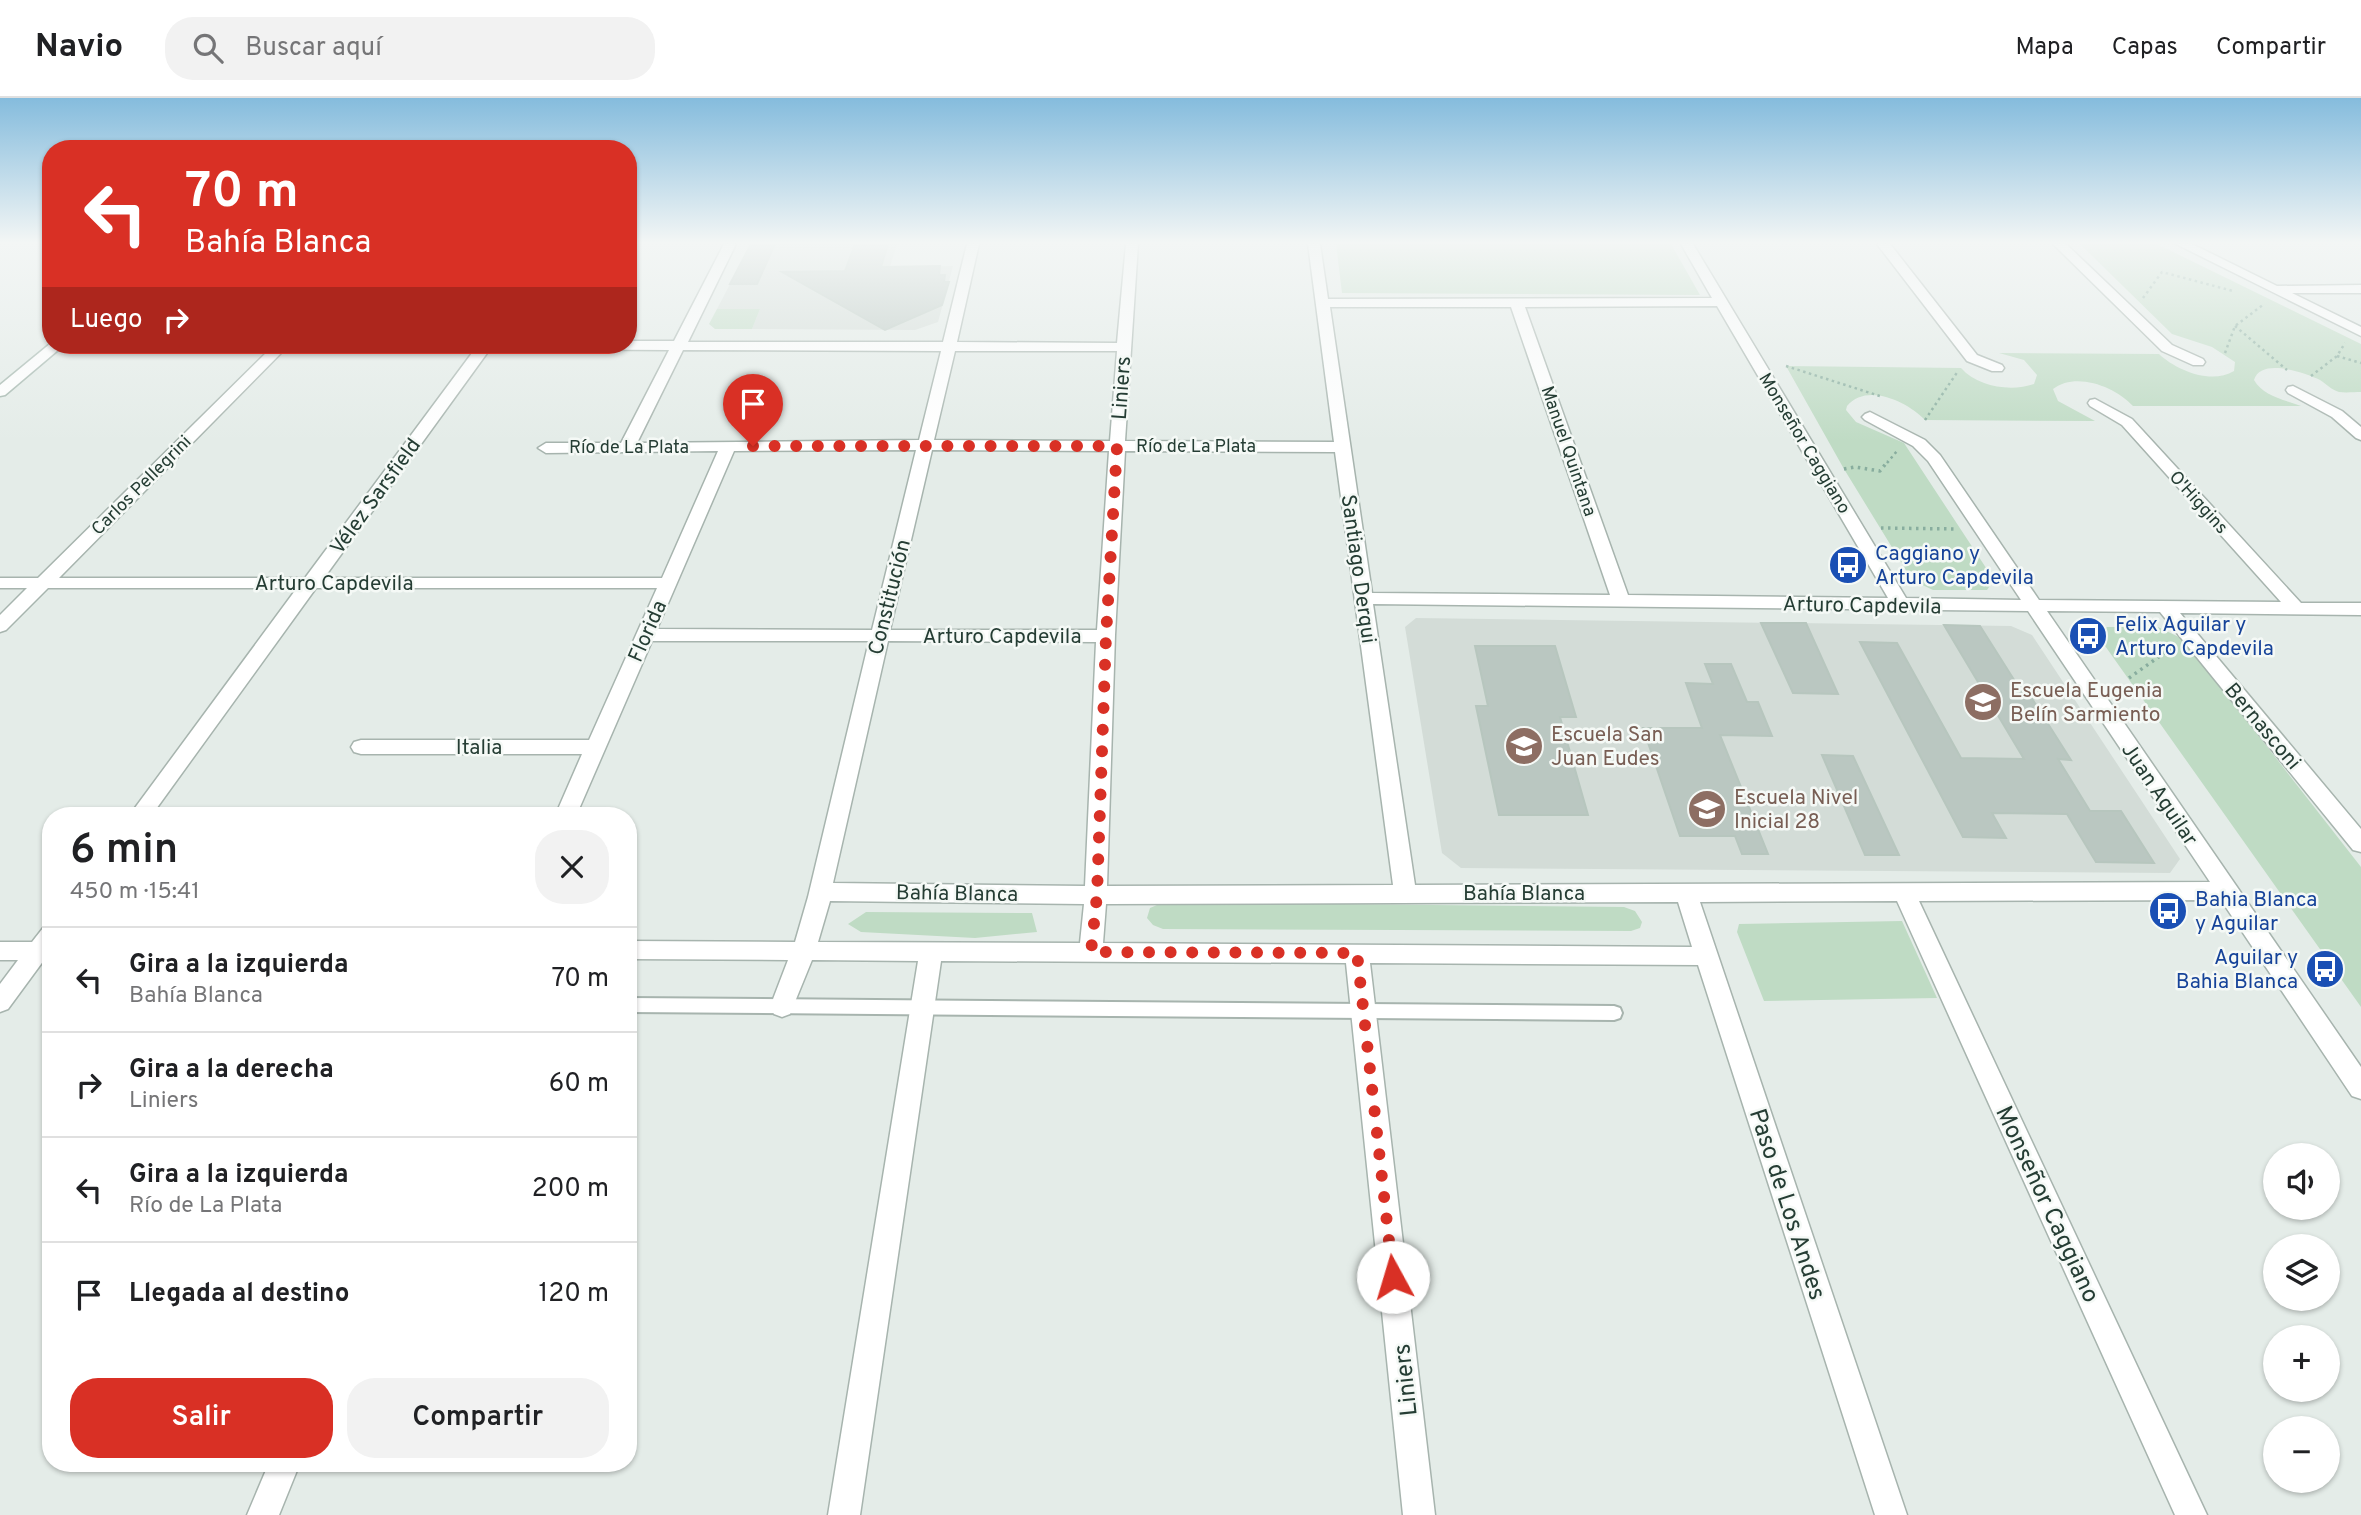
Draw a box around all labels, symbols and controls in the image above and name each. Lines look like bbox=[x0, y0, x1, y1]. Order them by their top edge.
search box bbox=[165, 17, 655, 80]
text: Navio bbox=[35, 27, 123, 69]
icon: search bbox=[189, 29, 227, 67]
text: Buscar aquí bbox=[245, 32, 382, 65]
text: Mapa bbox=[2016, 33, 2074, 63]
text: Capas bbox=[2112, 33, 2178, 63]
text: Compartir bbox=[2216, 33, 2326, 63]
text: 70 m bbox=[185, 163, 299, 225]
icon: left bbox=[70, 168, 161, 259]
text: Bahía Blanca bbox=[185, 224, 371, 264]
icon: right bbox=[157, 301, 195, 339]
text: Luego bbox=[70, 304, 143, 337]
street label: Liniers bbox=[1107, 355, 1138, 421]
street label: Monseñor Caggiano bbox=[1753, 369, 1855, 518]
pin bbox=[723, 374, 783, 446]
street label: Manuel Quintana bbox=[1535, 383, 1601, 520]
icon: arrive bbox=[734, 385, 772, 423]
street label: Carlos Pellegrini bbox=[87, 431, 197, 541]
street label: Vélez Sarsfield bbox=[325, 433, 428, 560]
street label: Río de La Plata bbox=[1136, 436, 1256, 459]
street label: Río de La Plata bbox=[569, 437, 689, 460]
street label: O'Higgins bbox=[2163, 467, 2232, 539]
street label: Santiago Derqui bbox=[1334, 493, 1381, 645]
street label: Constitución bbox=[863, 537, 918, 658]
place label: Caggiano y Arturo Capdevila bbox=[1875, 541, 2034, 592]
bus stop icon: Caggiano y Arturo Capdevila bbox=[1827, 544, 1869, 586]
street label: Arturo Capdevila bbox=[255, 571, 413, 598]
street label: Arturo Capdevila bbox=[1782, 592, 1942, 621]
street label: Florida bbox=[623, 596, 674, 667]
place label: Felix Aguilar y Arturo Capdevila bbox=[2115, 612, 2274, 663]
bus stop icon: Felix Aguilar y Arturo Capdevila bbox=[2067, 615, 2109, 657]
street label: Arturo Capdevila bbox=[923, 624, 1081, 651]
place label: Escuela Eugenia Belín Sarmiento bbox=[2010, 678, 2162, 729]
street label: Bernasconi bbox=[2218, 678, 2306, 776]
school or university icon: Escuela Eugenia Belín Sarmiento bbox=[1962, 681, 2004, 723]
place label: Escuela San Juan Eudes bbox=[1551, 722, 1663, 773]
school or university icon: Escuela San Juan Eudes bbox=[1503, 725, 1545, 767]
street label: Italia bbox=[456, 735, 502, 762]
street label: Juan Aguilar bbox=[2114, 738, 2203, 852]
place label: Escuela Nivel Inicial 28 bbox=[1734, 785, 1858, 836]
school or university icon: Escuela Nivel Inicial 28 bbox=[1686, 788, 1728, 830]
text: 6 min bbox=[70, 825, 178, 878]
button: close bbox=[535, 830, 609, 904]
text: 450 m · 15:41 bbox=[70, 878, 200, 907]
street label: Bahía Blanca bbox=[896, 880, 1018, 909]
street label: Bahía Blanca bbox=[1463, 881, 1585, 908]
place label: Bahia Blanca y Aguilar bbox=[2195, 887, 2317, 938]
bus stop icon: Bahia Blanca y Aguilar bbox=[2147, 890, 2189, 932]
place label: Aguilar y Bahia Blanca bbox=[2176, 945, 2298, 996]
bus stop icon: Aguilar y Bahia Blanca bbox=[2304, 948, 2346, 990]
text: Gira a la izquierda bbox=[129, 949, 348, 982]
icon: left bbox=[70, 961, 108, 999]
text: 70 m bbox=[551, 963, 609, 996]
text: Bahía Blanca bbox=[129, 982, 263, 1011]
text: Gira a la derecha bbox=[129, 1054, 334, 1087]
icon: right bbox=[70, 1066, 108, 1104]
text: 60 m bbox=[549, 1068, 609, 1101]
text: Liniers bbox=[129, 1087, 199, 1116]
street label: Monseñor Caggiano bbox=[1987, 1102, 2105, 1308]
street label: Paso de Los Andes bbox=[1741, 1105, 1831, 1304]
map controls bbox=[2263, 1143, 2340, 1493]
button: sound bbox=[2263, 1143, 2340, 1220]
text: Gira a la izquierda bbox=[129, 1159, 348, 1192]
icon: left bbox=[70, 1171, 108, 1209]
text: 200 m bbox=[532, 1173, 609, 1206]
text: Río de La Plata bbox=[129, 1192, 282, 1221]
button: layers bbox=[2263, 1234, 2340, 1311]
position arrow bbox=[1356, 1240, 1430, 1314]
icon: arrive bbox=[70, 1276, 108, 1314]
text: Llegada al destino bbox=[129, 1278, 349, 1311]
text: 120 m bbox=[539, 1278, 609, 1311]
button: + bbox=[2263, 1325, 2340, 1402]
street label: Liniers bbox=[1388, 1342, 1426, 1417]
button: Salir bbox=[70, 1378, 333, 1458]
button: Compartir bbox=[347, 1378, 609, 1458]
button: − bbox=[2263, 1416, 2340, 1493]

